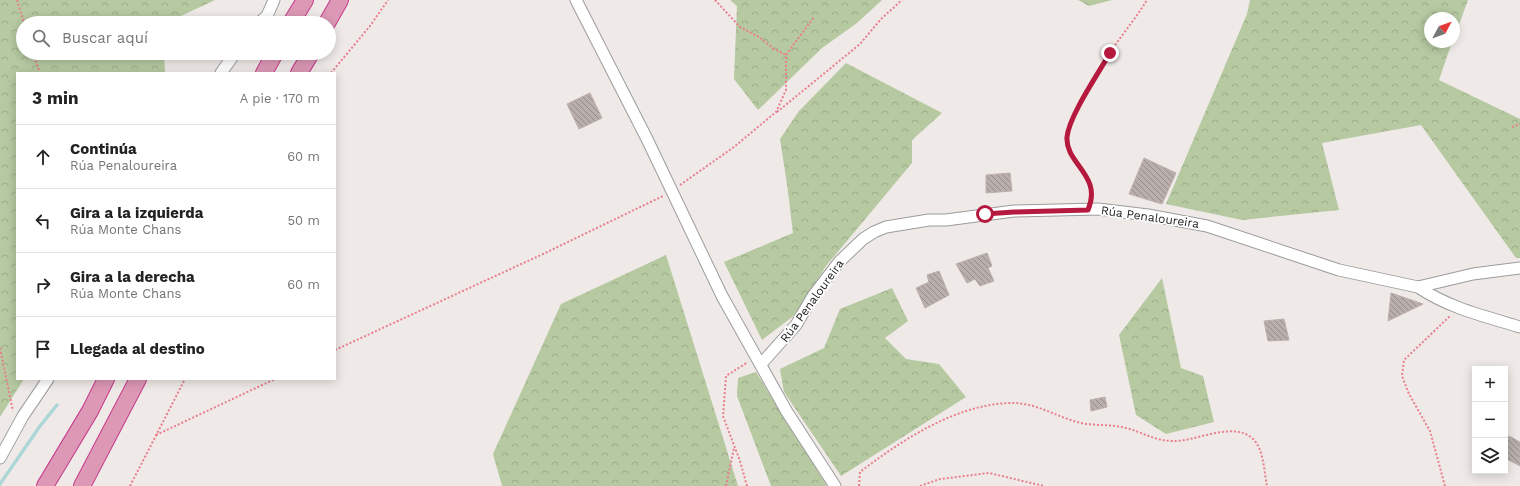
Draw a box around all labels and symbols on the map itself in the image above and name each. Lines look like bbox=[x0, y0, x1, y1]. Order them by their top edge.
north arrow bbox=[1424, 12, 1460, 48]
route end bbox=[1101, 44, 1119, 62]
street label: Rúa Penaloureira bbox=[1100, 203, 1200, 231]
route start bbox=[976, 205, 994, 223]
street label: Rúa Penaloureira bbox=[777, 257, 847, 345]

